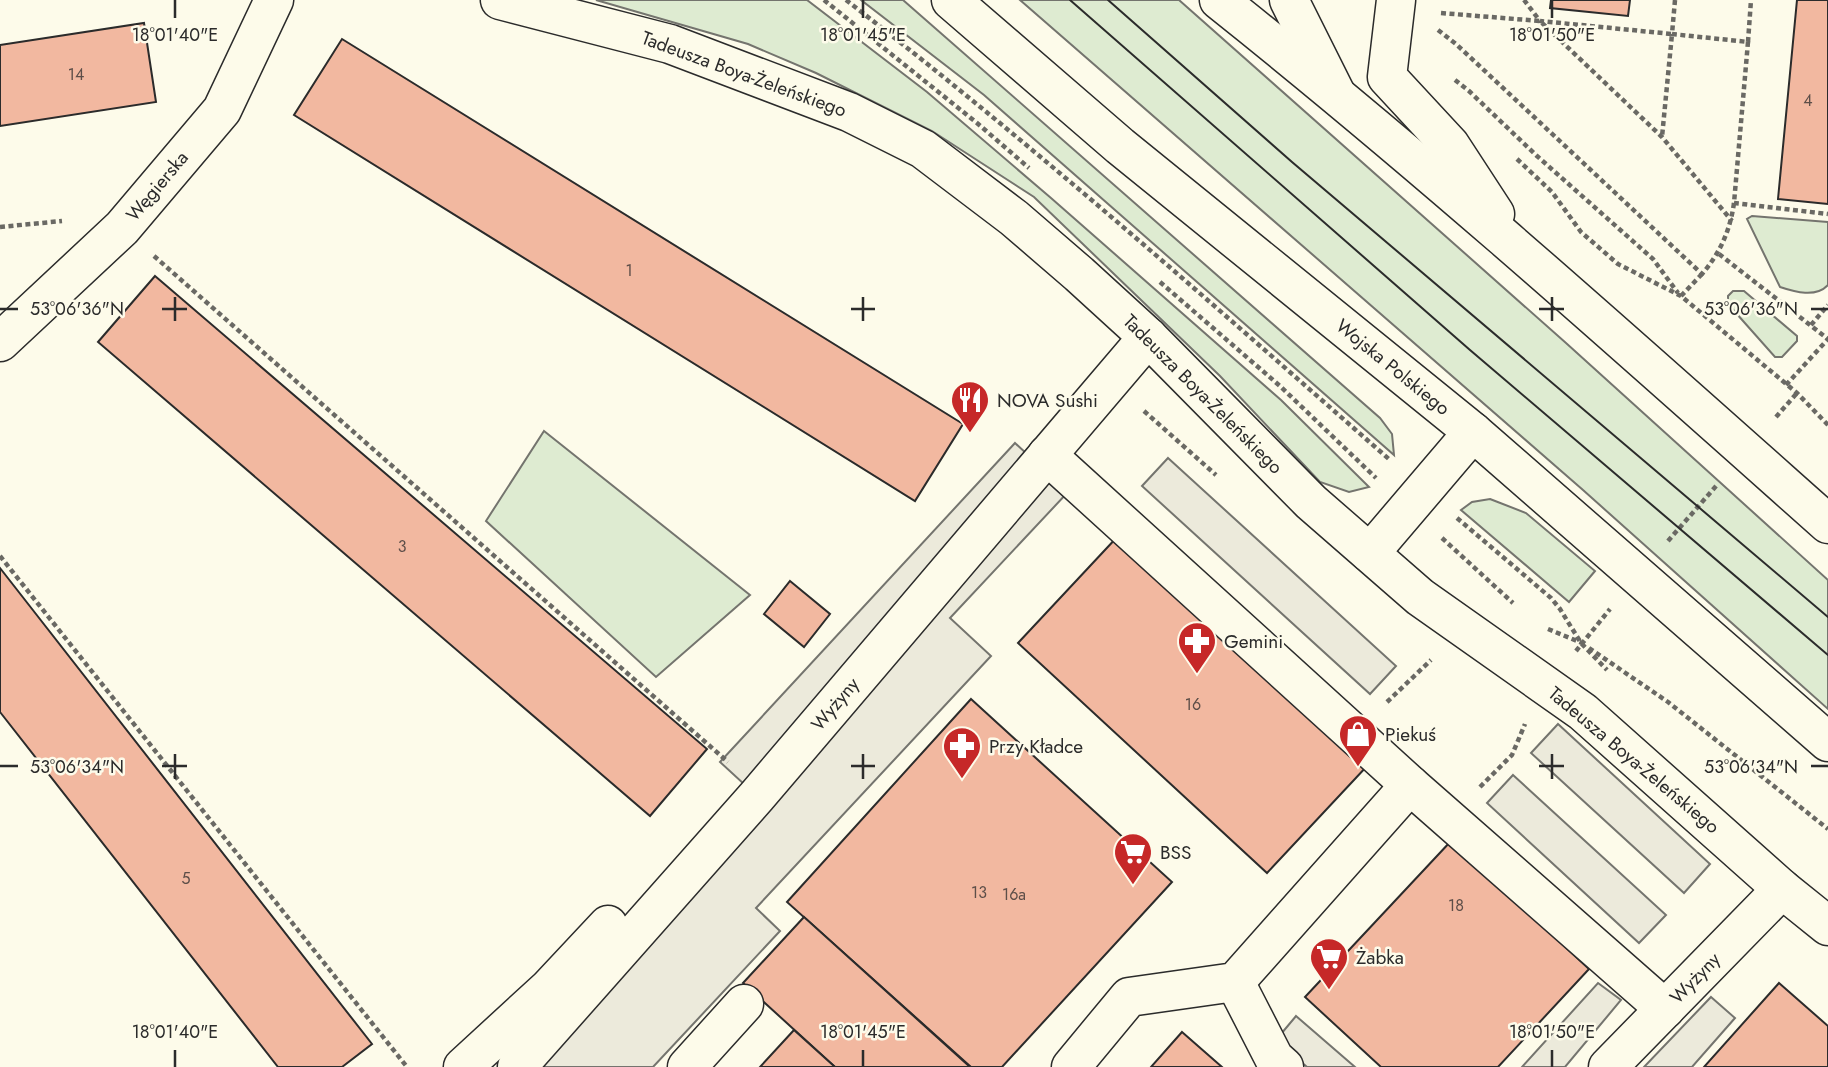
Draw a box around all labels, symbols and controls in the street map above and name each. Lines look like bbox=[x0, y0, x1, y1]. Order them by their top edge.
text: 18°01'40"E bbox=[132, 22, 218, 48]
text: 18°01'45"E bbox=[820, 22, 906, 48]
text: 18°01'50"E bbox=[1509, 22, 1595, 48]
street label: Tadeusza Boya-Żeleńskiego bbox=[638, 24, 850, 124]
house number: 14 bbox=[68, 63, 84, 86]
house number: 4 bbox=[1803, 89, 1813, 112]
street label: Węgierska bbox=[120, 145, 194, 227]
house number: 1 bbox=[625, 259, 633, 282]
text: 53°06'36"N bbox=[30, 296, 124, 322]
text: 53°06'36"N bbox=[1704, 296, 1798, 322]
street label: Tadeusza Boya-Żeleńskiego bbox=[1117, 308, 1289, 480]
street label: Wojska Polskiego bbox=[1330, 313, 1456, 421]
restaurant icon: NOVA Sushi bbox=[949, 379, 991, 434]
place label: NOVA Sushi bbox=[997, 387, 1098, 414]
house number: 3 bbox=[398, 535, 407, 558]
pharmacy icon: Gemini bbox=[1176, 620, 1218, 675]
place label: Gemini bbox=[1224, 628, 1283, 655]
street label: Wyżyny bbox=[805, 671, 866, 737]
street label: Tadeusza Boya-Żeleńskiego bbox=[1542, 680, 1726, 840]
house number: 16 bbox=[1185, 693, 1201, 716]
shop icon: Piekuś bbox=[1337, 713, 1379, 768]
place label: Piekuś bbox=[1385, 721, 1436, 748]
pharmacy icon: Przy Kładce bbox=[941, 725, 983, 780]
place label: Przy Kładce bbox=[989, 733, 1083, 760]
text: 53°06'34"N bbox=[30, 754, 124, 780]
text: 53°06'34"N bbox=[1704, 754, 1798, 780]
supermarket icon: BSS bbox=[1112, 831, 1154, 886]
place label: BSS bbox=[1160, 839, 1191, 866]
house number: 5 bbox=[181, 867, 191, 890]
house number: 13 bbox=[971, 881, 987, 904]
house number: 16a bbox=[1002, 883, 1026, 906]
house number: 18 bbox=[1448, 894, 1464, 917]
supermarket icon: Żabka bbox=[1308, 936, 1350, 991]
place label: Żabka bbox=[1356, 944, 1404, 971]
street label: Wyżyny bbox=[1664, 946, 1727, 1010]
text: 18°01'40"E bbox=[132, 1019, 218, 1045]
text: 18°01'45"E bbox=[820, 1019, 906, 1045]
text: 18°01'50"E bbox=[1509, 1019, 1595, 1045]

